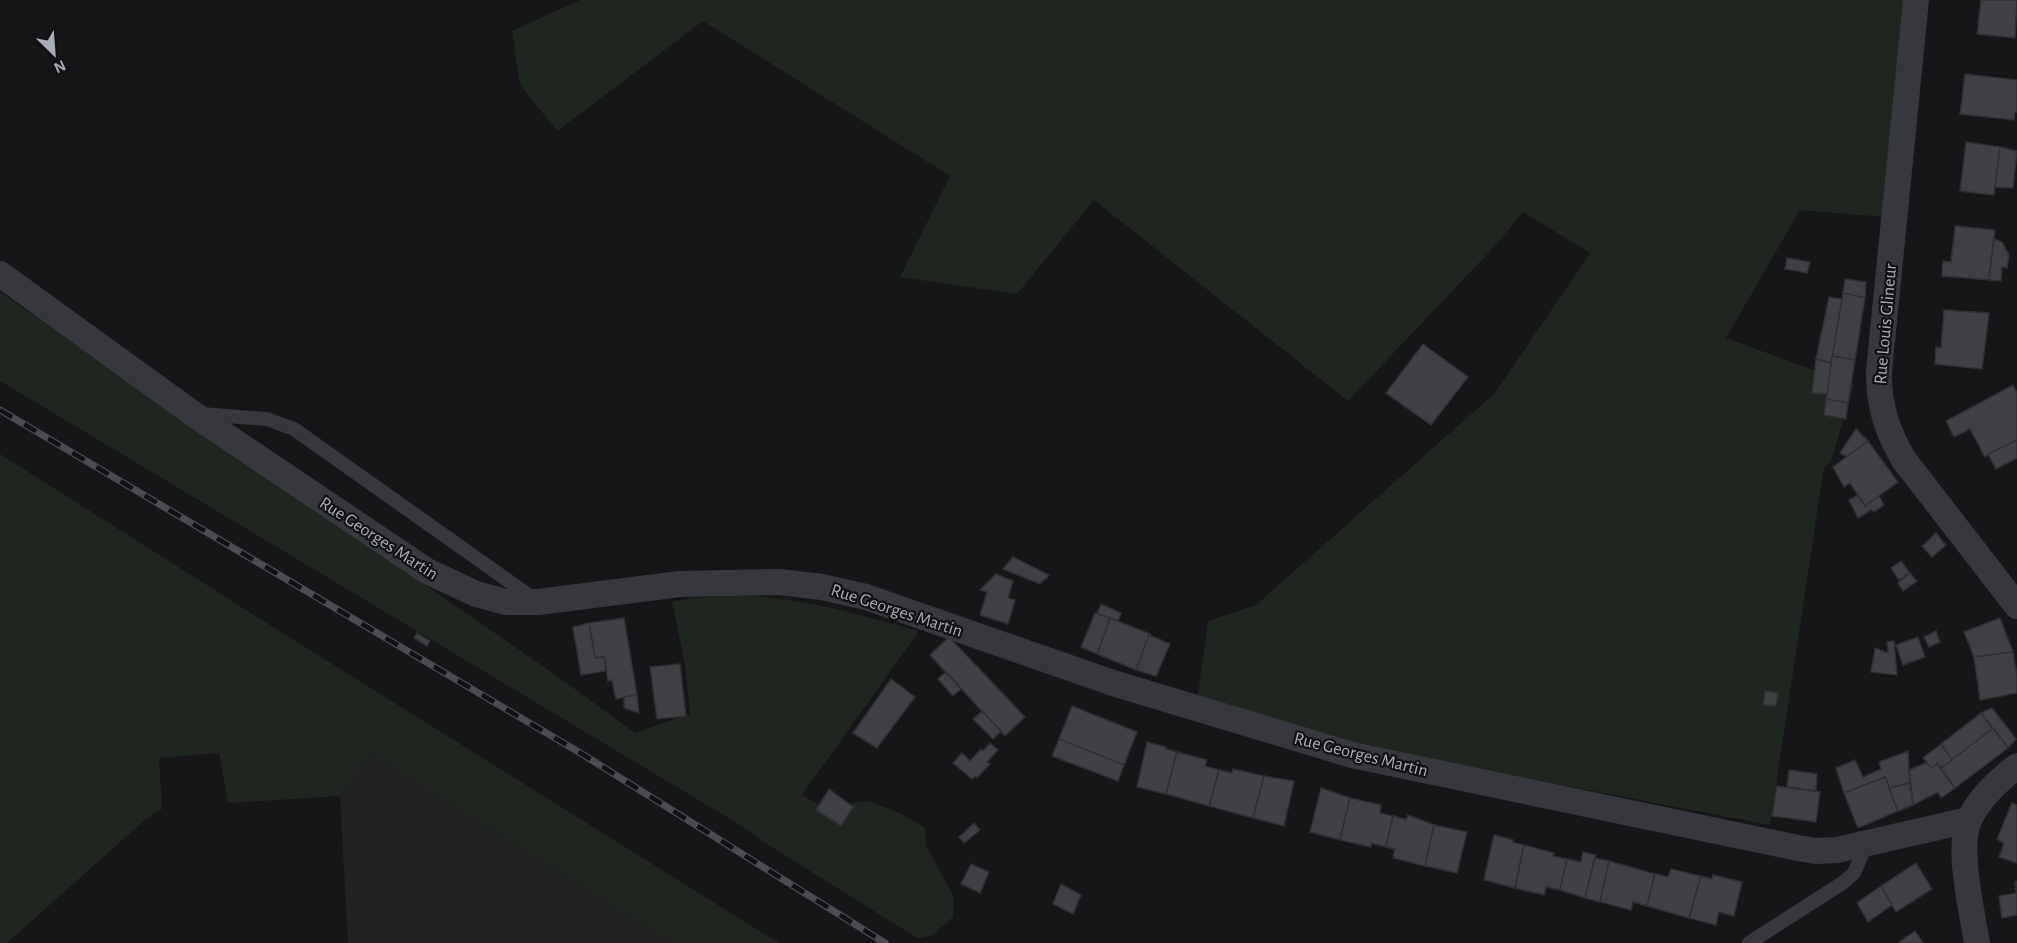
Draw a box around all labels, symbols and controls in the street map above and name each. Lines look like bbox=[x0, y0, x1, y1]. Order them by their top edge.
north arrow bbox=[24, 24, 84, 84]
text: N bbox=[51, 57, 68, 76]
street label: Rue Louis Glineur bbox=[1872, 263, 1900, 385]
street label: Rue Georges Martin bbox=[316, 494, 441, 584]
street label: Rue Georges Martin bbox=[829, 581, 965, 641]
street label: Rue Georges Martin bbox=[1292, 730, 1430, 780]

